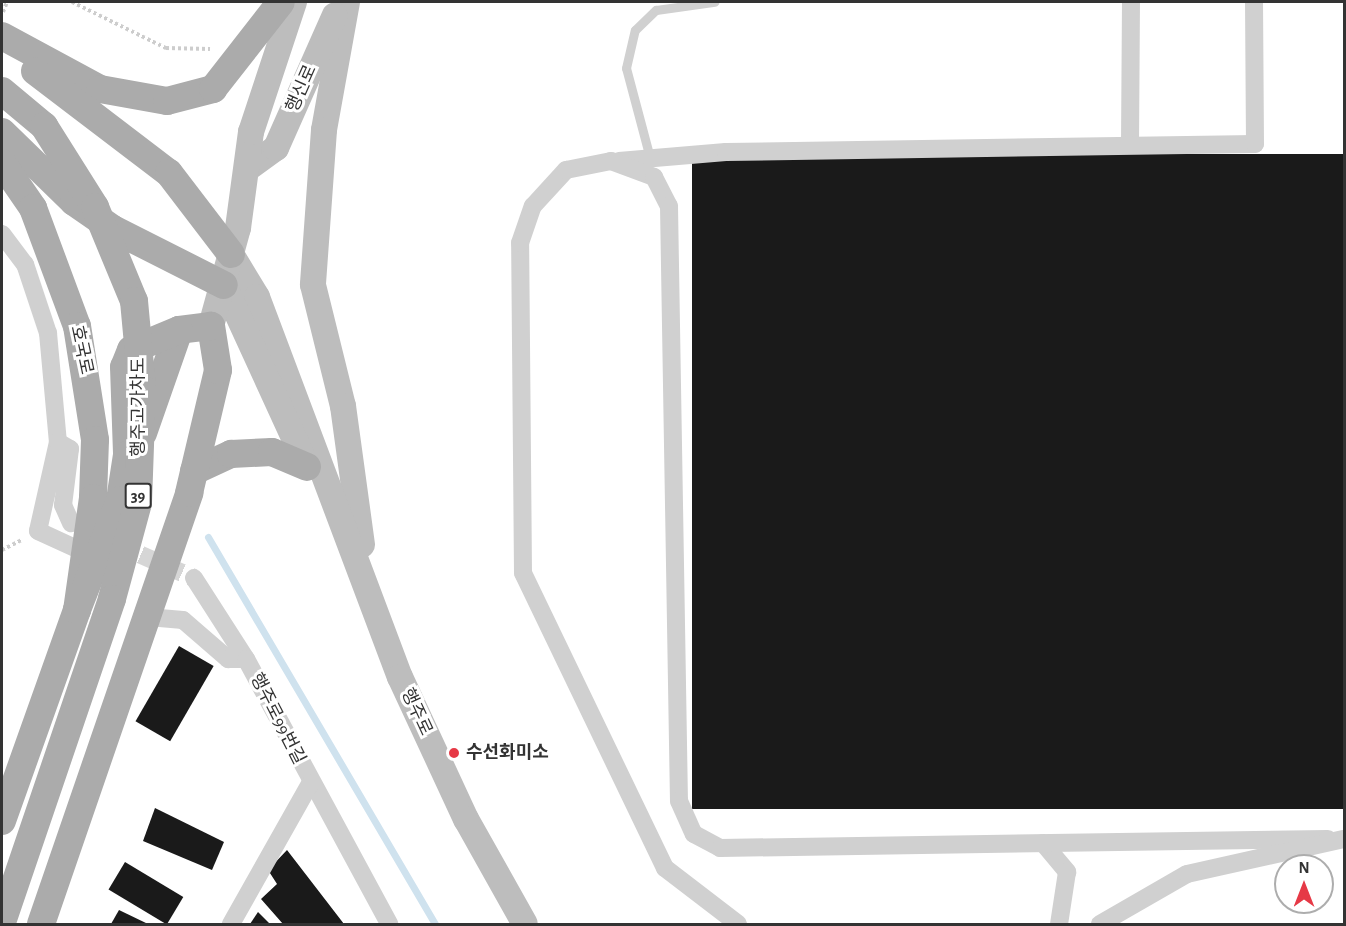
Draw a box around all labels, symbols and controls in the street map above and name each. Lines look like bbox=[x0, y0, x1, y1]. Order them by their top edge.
street label: 행신로 bbox=[282, 62, 322, 116]
street label: 호국로 bbox=[65, 323, 97, 377]
street label: 행주고가차도 bbox=[128, 357, 150, 457]
road number: 39 bbox=[124, 483, 152, 509]
street label: 행주로99번길 bbox=[245, 670, 309, 768]
street label: 행주로 bbox=[396, 685, 436, 739]
place label: 수선화미소 bbox=[466, 742, 549, 764]
marker: 수선화미소 bbox=[447, 746, 461, 760]
north arrow bbox=[1274, 854, 1334, 914]
text: N bbox=[1298, 860, 1310, 876]

